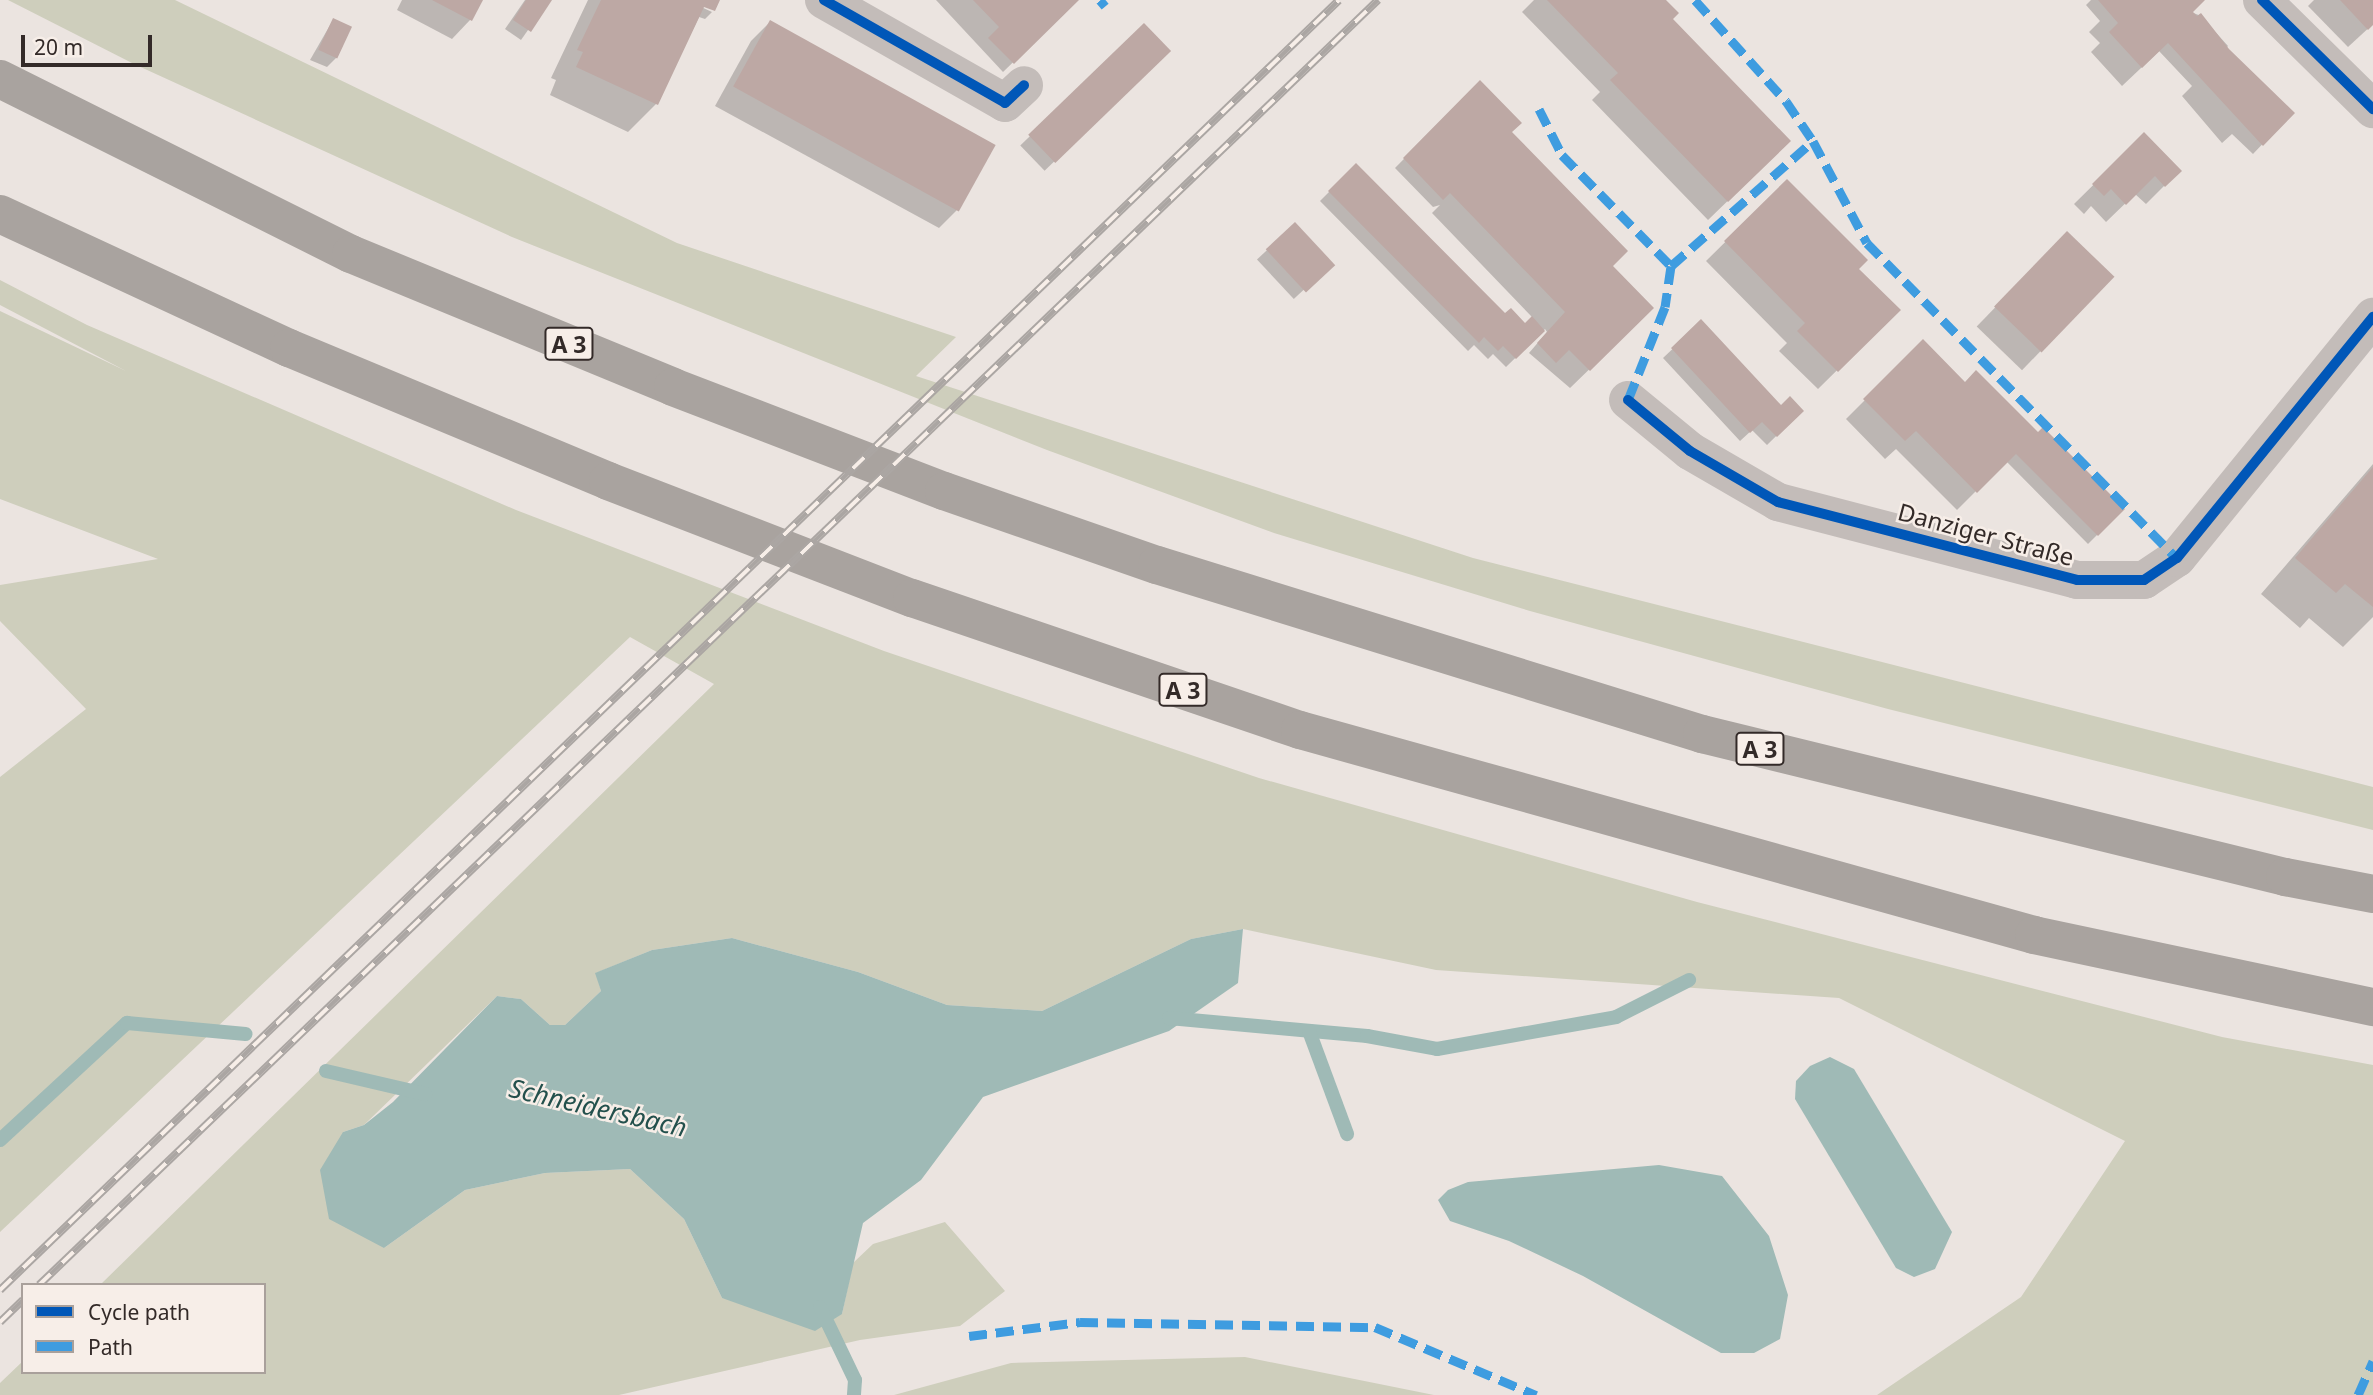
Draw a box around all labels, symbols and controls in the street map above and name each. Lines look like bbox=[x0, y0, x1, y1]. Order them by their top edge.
scale bar bbox=[24, 21, 156, 65]
text: 20 m bbox=[34, 33, 83, 61]
road number: A 3 bbox=[543, 324, 595, 364]
street label: Danziger Straße bbox=[1895, 497, 2077, 571]
road number: A 3 bbox=[1157, 670, 1209, 710]
road number: A 3 bbox=[1734, 730, 1786, 768]
water label: Schneidersbach bbox=[506, 1072, 690, 1144]
legend bbox=[21, 1283, 266, 1374]
text: Cycle path bbox=[88, 1298, 190, 1326]
text: Path bbox=[88, 1333, 133, 1361]

